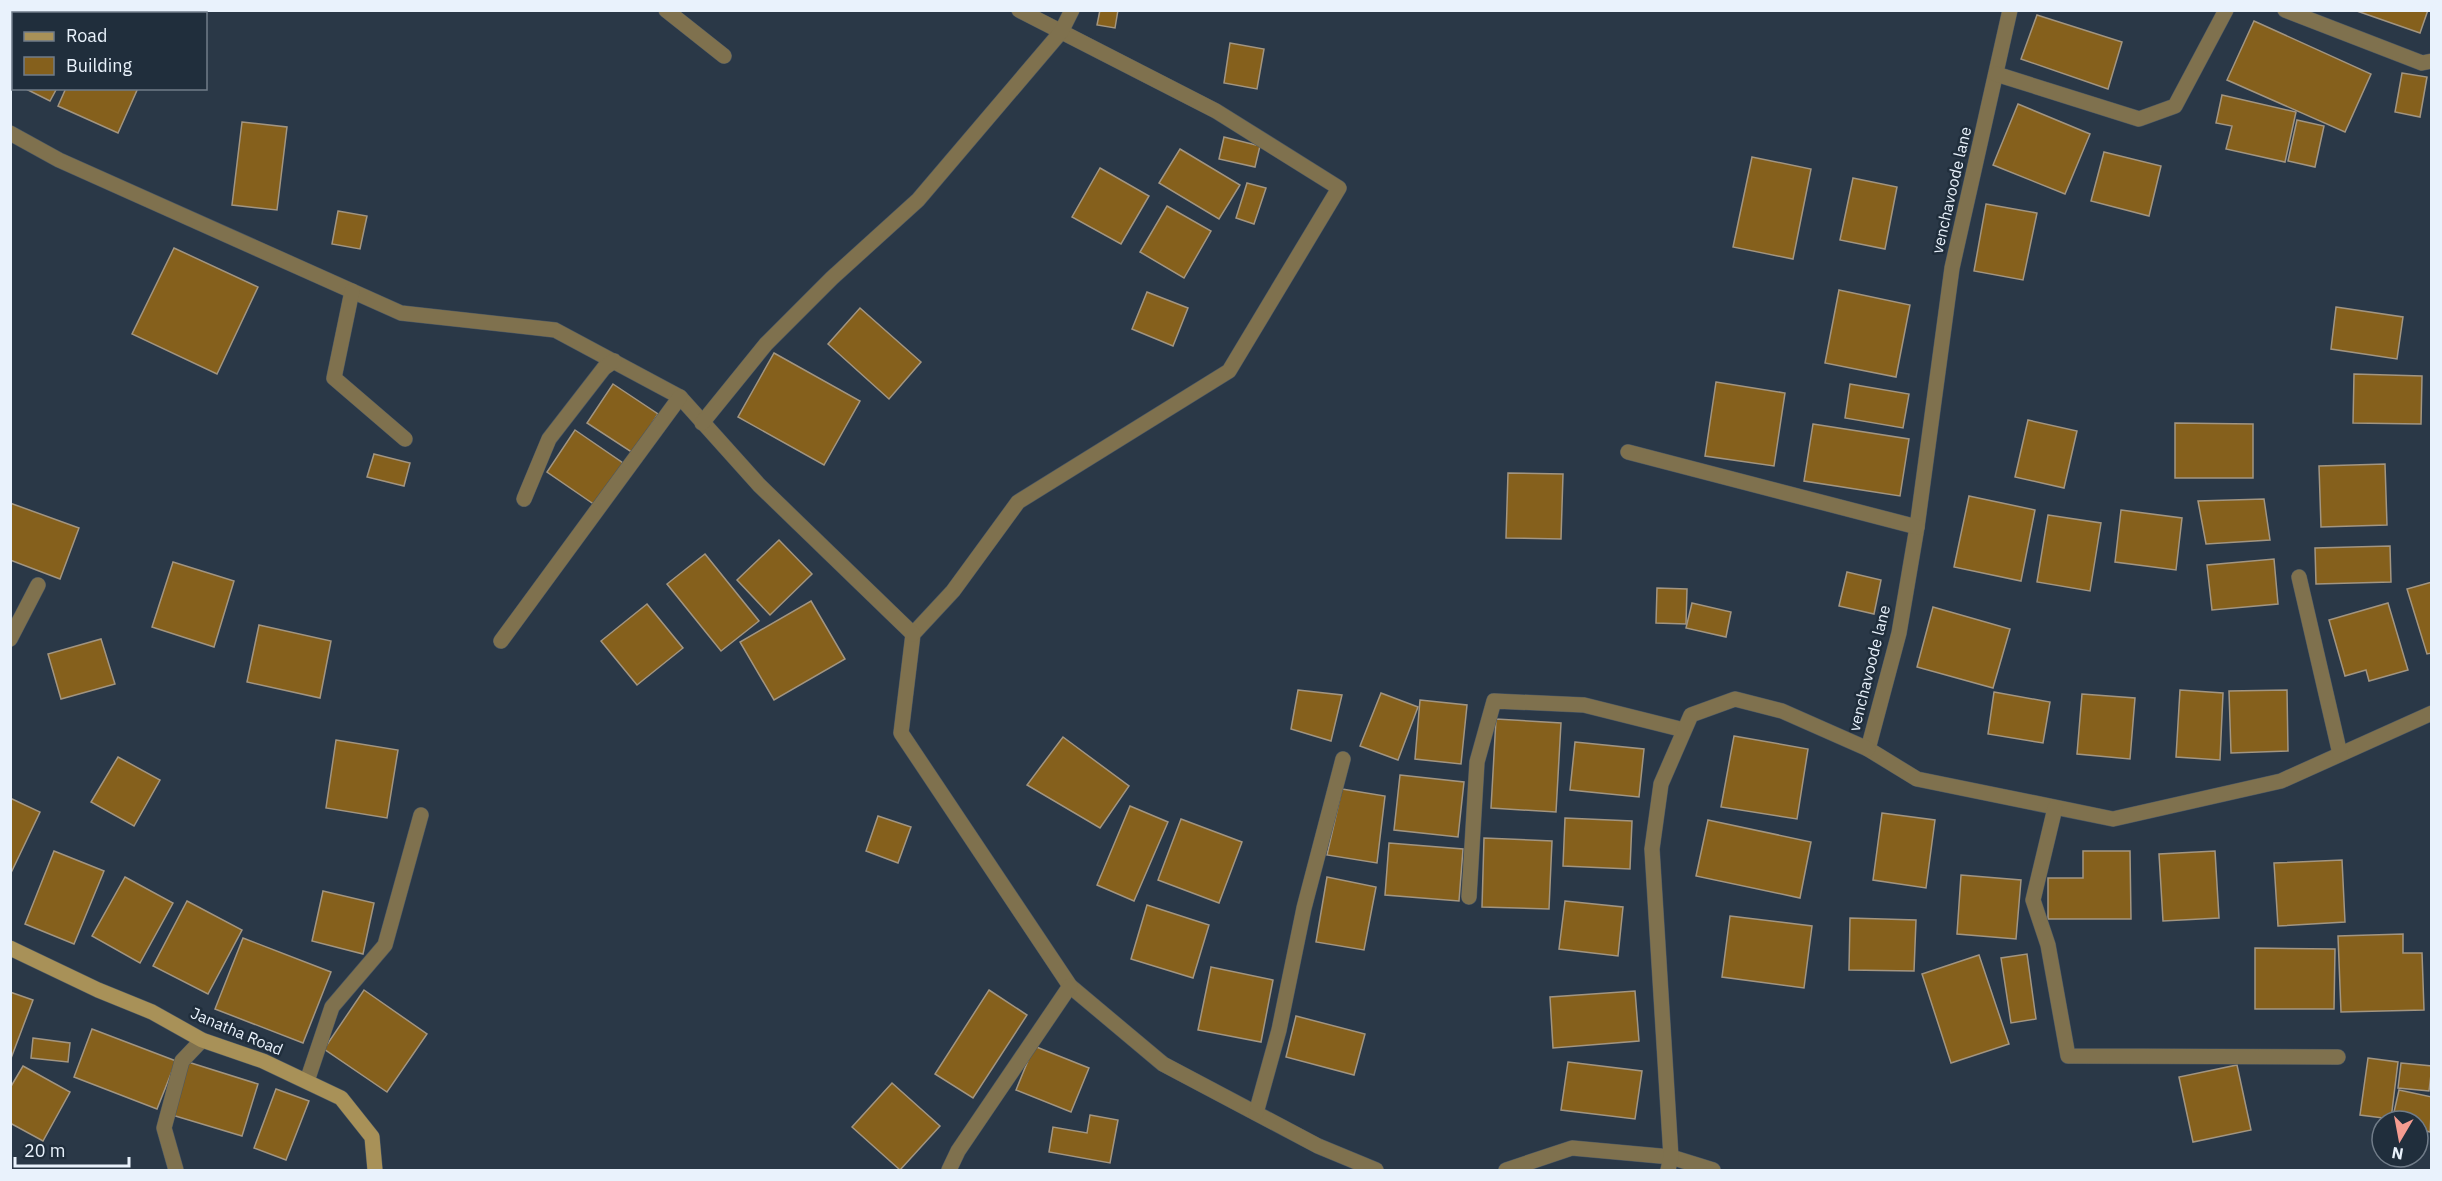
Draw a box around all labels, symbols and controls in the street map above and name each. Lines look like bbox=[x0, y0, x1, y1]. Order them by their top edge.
legend bbox=[12, 12, 207, 90]
text: Road bbox=[66, 24, 107, 47]
text: Building bbox=[66, 54, 133, 77]
street label: venchavoode lane bbox=[1927, 124, 1975, 255]
street label: venchavoode lane bbox=[1844, 603, 1894, 733]
street label: Janatha Road bbox=[188, 1003, 286, 1059]
north arrow bbox=[2370, 1109, 2430, 1169]
scale bar bbox=[15, 1130, 129, 1168]
text: 20 m bbox=[24, 1139, 66, 1162]
text: N bbox=[2390, 1143, 2405, 1165]

